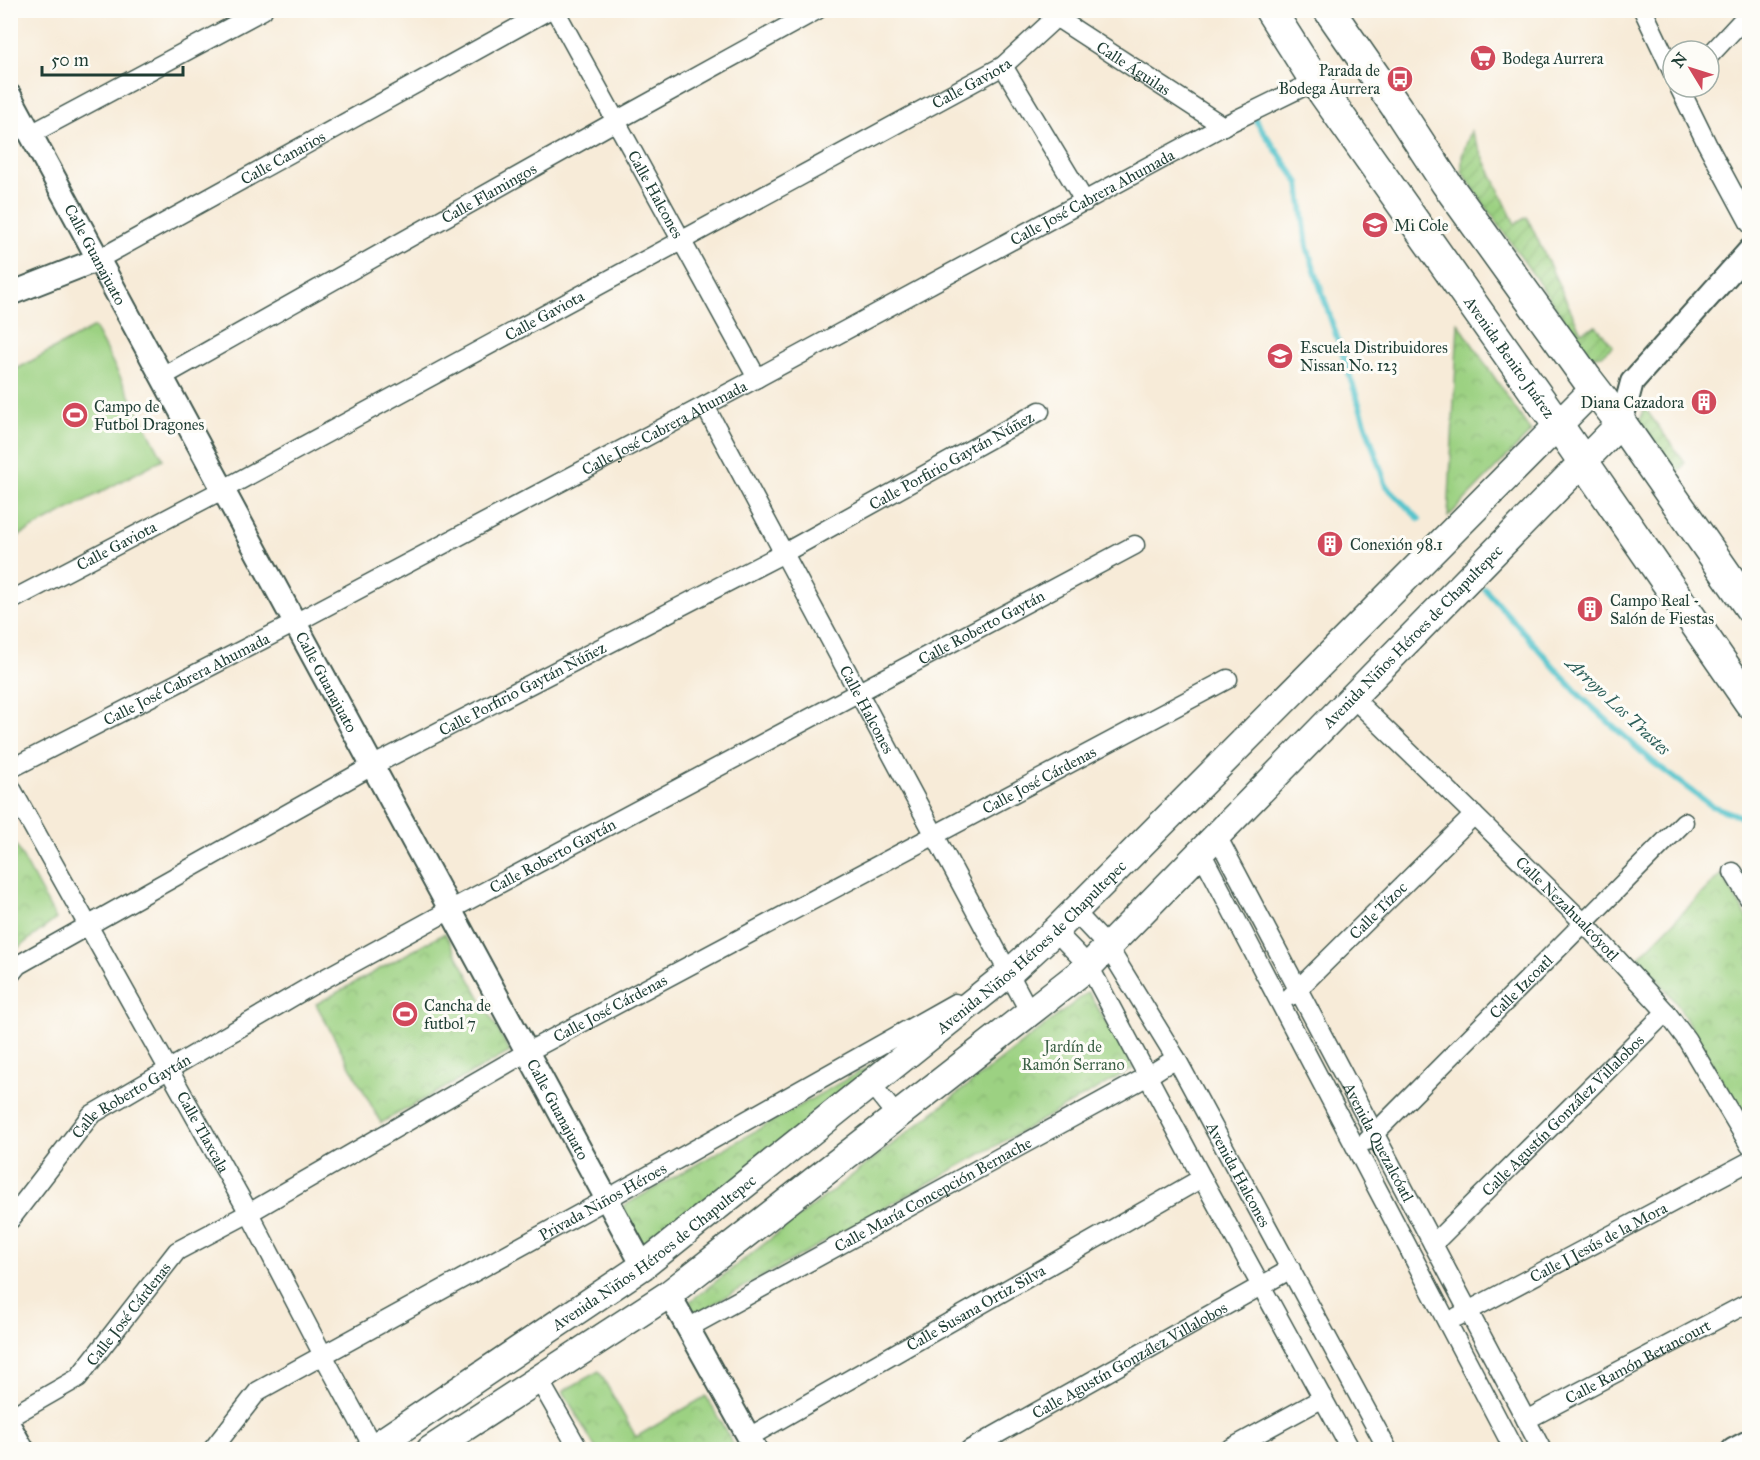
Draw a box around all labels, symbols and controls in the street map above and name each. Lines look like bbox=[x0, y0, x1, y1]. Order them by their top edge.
street label: Calle Águilas bbox=[1093, 37, 1174, 99]
scale bar bbox=[42, 39, 183, 77]
north arrow bbox=[1661, 39, 1721, 99]
supermarket icon: Bodega Aurrera bbox=[1468, 43, 1498, 73]
text: 50 m bbox=[51, 49, 89, 71]
place label: Bodega Aurrera bbox=[1502, 49, 1604, 69]
text: N bbox=[1668, 49, 1691, 71]
street label: Calle Gaviota bbox=[929, 54, 1016, 113]
place label: Parada de Bodega Aurrera bbox=[1278, 61, 1380, 99]
bus stop icon: Parada de Bodega Aurrera bbox=[1385, 64, 1415, 94]
street label: Calle Canarios bbox=[237, 127, 329, 189]
street label: Calle José Cabrera Ahumada bbox=[1007, 145, 1178, 249]
street label: Calle Halcones bbox=[624, 147, 687, 242]
street label: Calle Flamingos bbox=[438, 159, 540, 228]
street label: Calle Guanajuato bbox=[60, 201, 130, 308]
school or university icon: Mi Cole bbox=[1360, 210, 1390, 240]
place label: Mi Cole bbox=[1394, 216, 1449, 235]
street label: Calle Gaviota bbox=[502, 286, 588, 345]
street label: Avenida Benito Juárez bbox=[1460, 292, 1559, 422]
place label: Escuela Distribuidores Nissan No. 123 bbox=[1300, 338, 1448, 375]
school or university icon: Escuela Distribuidores Nissan No. 123 bbox=[1265, 341, 1295, 371]
street label: Calle José Cabrera Ahumada bbox=[579, 376, 750, 479]
building icon: Diana Cazadora bbox=[1689, 387, 1719, 417]
place label: Diana Cazadora bbox=[1581, 393, 1684, 412]
place label: Campo de Futbol Dragones bbox=[94, 397, 204, 435]
sports icon: Campo de Futbol Dragones bbox=[60, 400, 90, 430]
street label: Calle Porfirio Gaytán Núñez bbox=[866, 407, 1038, 514]
street label: Calle Gaviota bbox=[73, 517, 160, 574]
building icon: Conexión 98.1 bbox=[1315, 529, 1345, 559]
place label: Conexión 98.1 bbox=[1350, 535, 1443, 554]
street label: Avenida Niños Héroes de Chapultepec bbox=[1318, 541, 1507, 733]
street label: Calle Roberto Gaytán bbox=[915, 586, 1048, 669]
place label: Campo Real - Salón de Fiestas bbox=[1610, 591, 1714, 628]
building icon: Campo Real - Salón de Fiestas bbox=[1575, 594, 1605, 624]
street label: Calle Guanajuato bbox=[291, 628, 361, 736]
street label: Calle José Cabrera Ahumada bbox=[100, 629, 273, 730]
street label: Calle Porfirio Gaytán Núñez bbox=[436, 637, 610, 740]
water label: Arroyo Los Trastes bbox=[1560, 651, 1675, 760]
street label: Calle Halcones bbox=[836, 662, 898, 757]
street label: Calle José Cárdenas bbox=[979, 742, 1100, 818]
street label: Calle Roberto Gaytán bbox=[486, 814, 619, 897]
street label: Calle Nezahualcóyotl bbox=[1512, 852, 1623, 965]
street label: Avenida Niños Héroes de Chapultepec bbox=[932, 856, 1130, 1038]
street label: Calle Tízoc bbox=[1345, 878, 1411, 943]
street label: Calle Izcoatl bbox=[1485, 950, 1557, 1023]
street label: Calle José Cárdenas bbox=[550, 970, 670, 1046]
place label: Cancha de futbol 7 bbox=[424, 996, 491, 1033]
sports icon: Cancha de futbol 7 bbox=[390, 999, 420, 1029]
street label: Calle Agustín González Villalobos bbox=[1478, 1030, 1648, 1200]
park label: Jardín de Ramón Serrano bbox=[1021, 1037, 1125, 1074]
street label: Calle Roberto Gaytán bbox=[68, 1050, 194, 1142]
street label: Calle Guanajuato bbox=[523, 1056, 593, 1163]
street label: Avenida Quezalcóatl bbox=[1339, 1078, 1418, 1206]
street label: Calle Tlaxcala bbox=[173, 1088, 233, 1176]
street label: Avenida Halcones bbox=[1202, 1118, 1275, 1231]
street label: Calle María Concepción Bernache bbox=[831, 1133, 1035, 1256]
street label: Privada Niños Héroes bbox=[535, 1159, 670, 1245]
street label: Avenida Niños Héroes de Chapultepec bbox=[548, 1170, 760, 1335]
street label: Calle J Jesús de la Mora bbox=[1527, 1198, 1671, 1287]
street label: Calle José Cárdenas bbox=[82, 1258, 175, 1370]
street label: Calle Susana Ortiz Silva bbox=[903, 1261, 1049, 1355]
street label: Calle Agustín González Villalobos bbox=[1029, 1298, 1231, 1423]
street label: Calle Ramón Betancourt bbox=[1562, 1315, 1714, 1408]

